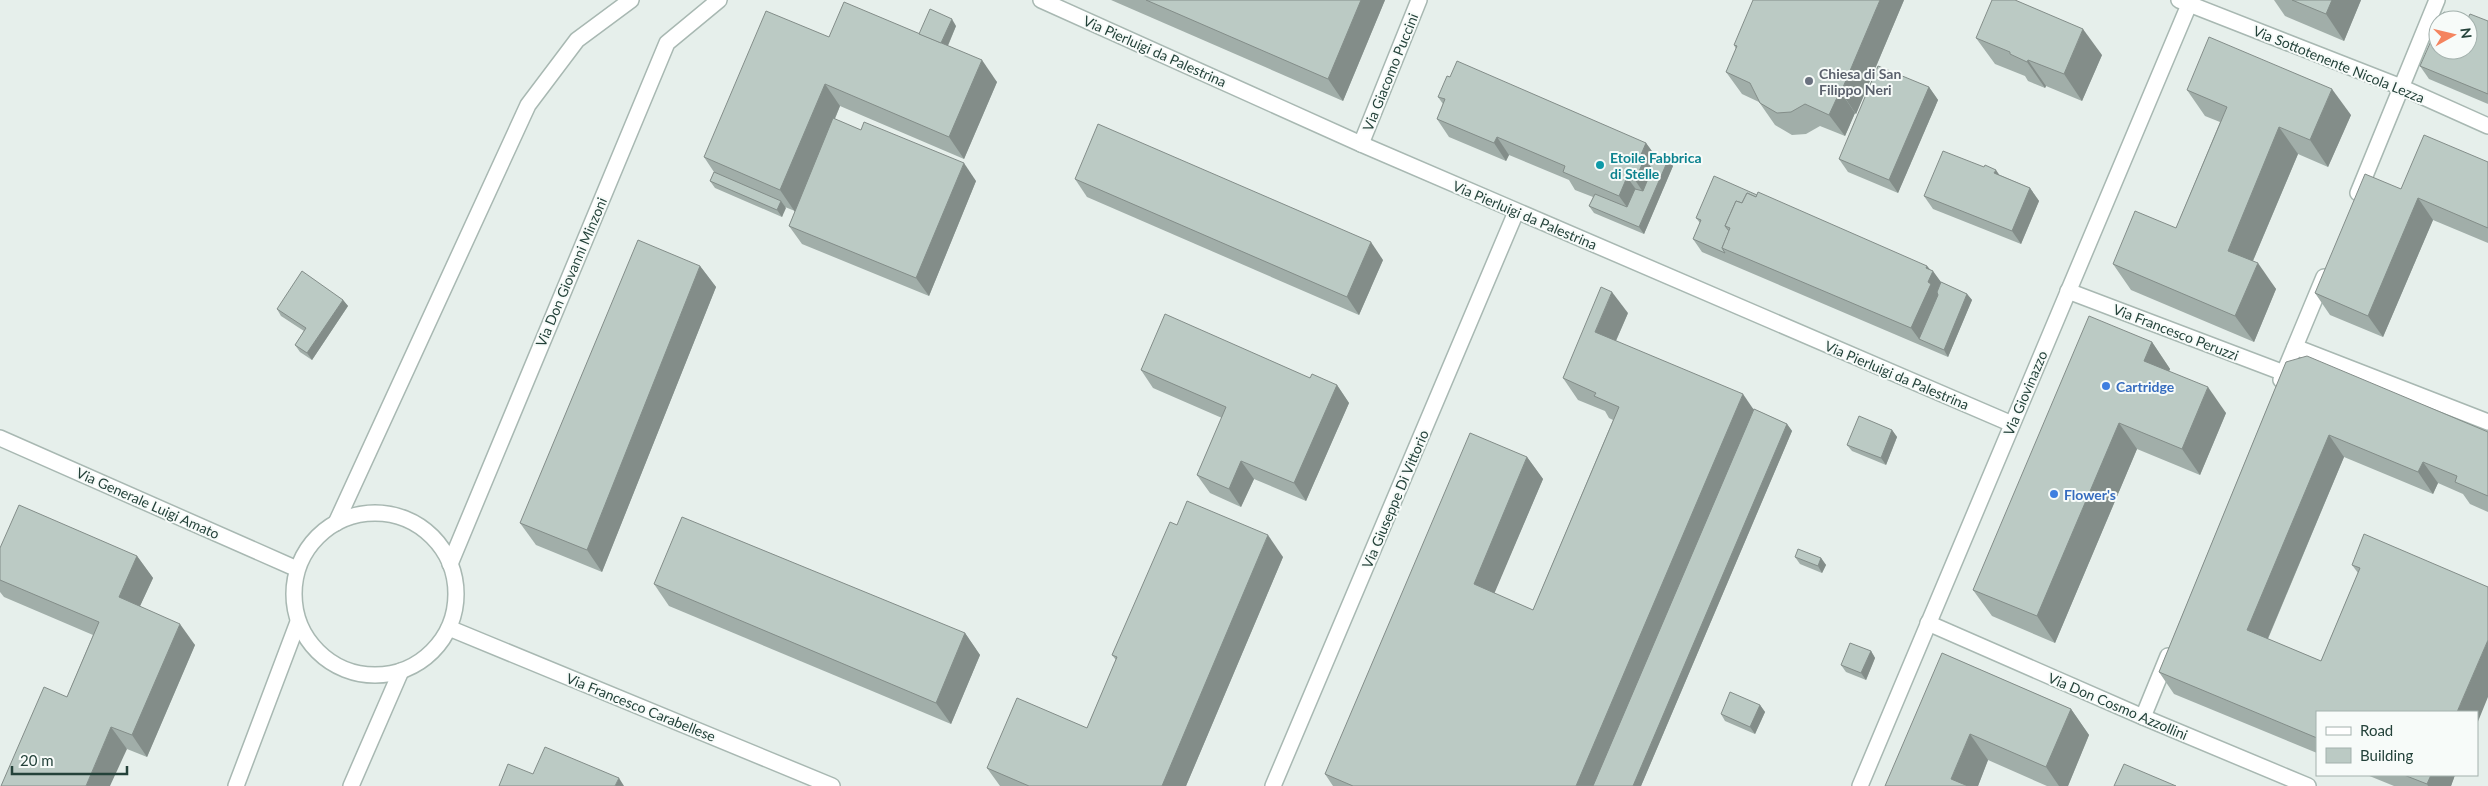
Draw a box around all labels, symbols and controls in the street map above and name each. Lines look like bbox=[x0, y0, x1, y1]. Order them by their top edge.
north arrow bbox=[2428, 10, 2478, 60]
street label: Via Giacomo Puccini bbox=[1359, 11, 1421, 133]
street label: Via Pierluigi da Palestrina bbox=[1081, 12, 1229, 90]
street label: Via Sottotenente Nicola Lezza bbox=[2251, 22, 2427, 106]
text: N bbox=[2457, 27, 2476, 40]
place label: Chiesa di San Filippo Neri bbox=[1819, 65, 1901, 98]
marker: Chiesa di San Filippo Neri bbox=[1803, 75, 1815, 87]
place label: Etoile Fabbrica di Stelle bbox=[1610, 149, 1701, 182]
marker: Etoile Fabbrica di Stelle bbox=[1594, 159, 1606, 171]
street label: Via Pierluigi da Palestrina bbox=[1450, 177, 1600, 253]
street label: Via Don Giovanni Minzoni bbox=[532, 195, 610, 349]
street label: Via Francesco Peruzzi bbox=[2111, 300, 2241, 364]
street label: Via Pierluigi da Palestrina bbox=[1822, 337, 1972, 413]
street label: Via Giovinazzo bbox=[2000, 348, 2051, 438]
place label: Cartridge bbox=[2116, 378, 2175, 395]
marker: Cartridge bbox=[2100, 380, 2112, 392]
street label: Via Giuseppe Di Vittorio bbox=[1358, 427, 1432, 571]
street label: Via Generale Luigi Amato bbox=[74, 464, 222, 542]
place label: Flower's bbox=[2064, 486, 2116, 503]
marker: Flower's bbox=[2048, 488, 2060, 500]
street label: Via Francesco Carabellese bbox=[564, 669, 718, 745]
street label: Via Don Cosmo Azzollini bbox=[2046, 669, 2190, 743]
legend bbox=[2316, 711, 2478, 776]
text: Road bbox=[2360, 721, 2393, 739]
scale bar bbox=[12, 744, 128, 776]
text: Building bbox=[2360, 746, 2413, 764]
text: 20 m bbox=[20, 751, 54, 769]

